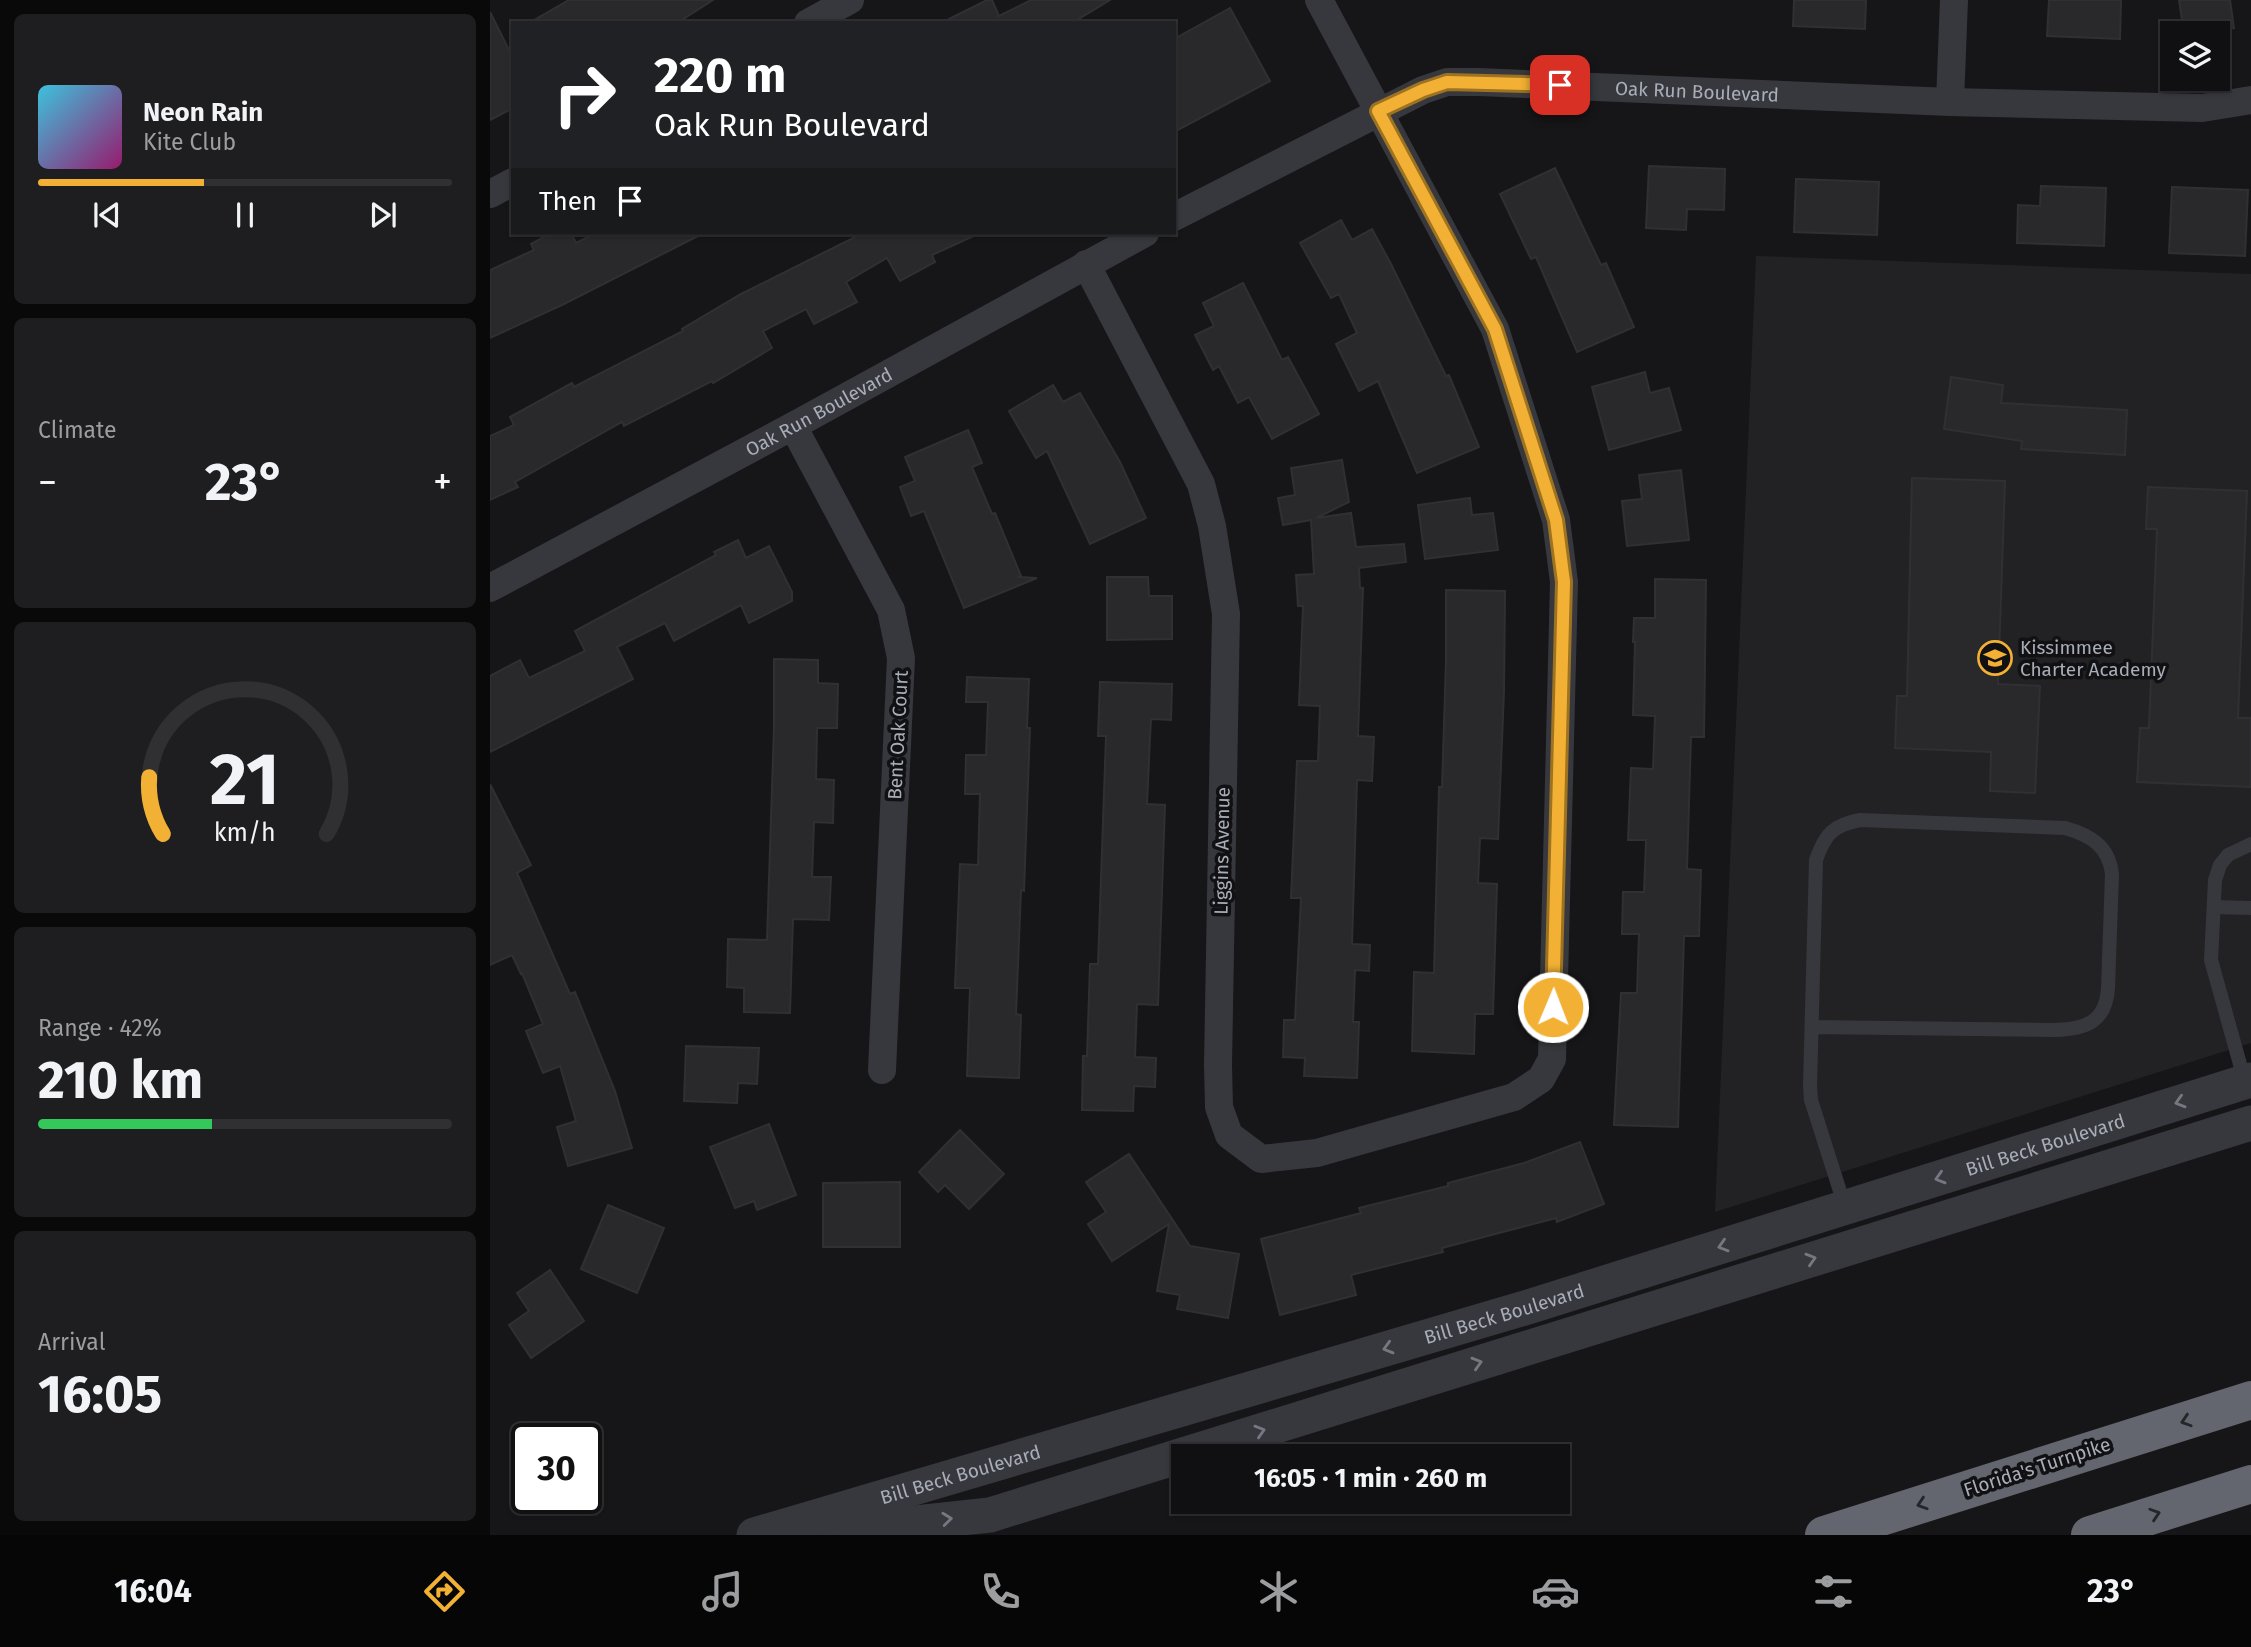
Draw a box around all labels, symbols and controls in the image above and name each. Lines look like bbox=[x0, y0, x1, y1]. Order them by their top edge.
map controls bbox=[2160, 21, 2230, 91]
button: layers bbox=[2160, 21, 2230, 91]
text: 220 m bbox=[654, 46, 786, 105]
icon: right bbox=[539, 49, 630, 140]
pin bbox=[1530, 55, 1590, 115]
icon: arrive bbox=[1541, 66, 1579, 104]
street label: Oak Run Boulevard bbox=[1615, 76, 1779, 106]
text: Neon Rain bbox=[143, 97, 263, 128]
text: Oak Run Boulevard bbox=[654, 106, 930, 144]
text: Kite Club bbox=[143, 128, 236, 156]
icon: arrive bbox=[611, 182, 649, 220]
text: Then bbox=[539, 186, 597, 217]
icon: previous bbox=[88, 196, 126, 234]
icon: pause bbox=[226, 196, 264, 234]
icon: next bbox=[364, 196, 402, 234]
street label: Oak Run Boulevard bbox=[741, 362, 896, 461]
text: Climate bbox=[38, 416, 117, 444]
text: 23° bbox=[205, 451, 285, 514]
text: − bbox=[38, 459, 57, 505]
text: + bbox=[433, 459, 452, 505]
place label: Kissimmee Charter Academy bbox=[2020, 636, 2167, 681]
school or university icon: Kissimmee Charter Academy bbox=[1976, 639, 2014, 677]
street label: Bent Oak Court bbox=[883, 670, 913, 800]
text: 21 bbox=[210, 736, 280, 823]
street label: Liggins Avenue bbox=[1209, 787, 1235, 915]
text: km/h bbox=[214, 817, 276, 847]
position arrow bbox=[1516, 970, 1590, 1044]
text: Range · 42% bbox=[38, 1014, 162, 1042]
text: 210 km bbox=[38, 1049, 203, 1112]
one-way arrow bbox=[2175, 1094, 2187, 1108]
street label: Bill Beck Boulevard bbox=[1963, 1109, 2128, 1180]
one-way arrow bbox=[1934, 1169, 1946, 1184]
one-way arrow bbox=[1717, 1237, 1729, 1252]
one-way arrow bbox=[1805, 1253, 1817, 1268]
street label: Bill Beck Boulevard bbox=[1421, 1279, 1587, 1349]
text: Arrival bbox=[38, 1328, 105, 1356]
one-way arrow bbox=[1382, 1339, 1394, 1354]
one-way arrow bbox=[1471, 1357, 1483, 1372]
text: 16:05 bbox=[38, 1363, 162, 1426]
one-way arrow bbox=[2180, 1412, 2192, 1427]
speed limit sign: 30 bbox=[511, 1423, 602, 1514]
one-way arrow bbox=[1253, 1424, 1265, 1439]
street label: Florida's Turnpike bbox=[1961, 1432, 2113, 1502]
street label: Bill Beck Boulevard bbox=[877, 1440, 1043, 1509]
text: 16:05 · 1 min · 260 m bbox=[1254, 1463, 1487, 1494]
one-way arrow bbox=[1917, 1496, 1929, 1510]
one-way arrow bbox=[2149, 1508, 2161, 1523]
one-way arrow bbox=[941, 1512, 953, 1527]
icon: directions bbox=[420, 1567, 469, 1616]
icon: music bbox=[698, 1567, 747, 1616]
icon: phone bbox=[976, 1567, 1025, 1616]
icon: climate bbox=[1254, 1567, 1303, 1616]
icon: car bbox=[1531, 1567, 1580, 1616]
icon: filters bbox=[1809, 1567, 1858, 1616]
text: 16:04 bbox=[114, 1572, 192, 1610]
text: 23° bbox=[2087, 1572, 2137, 1610]

